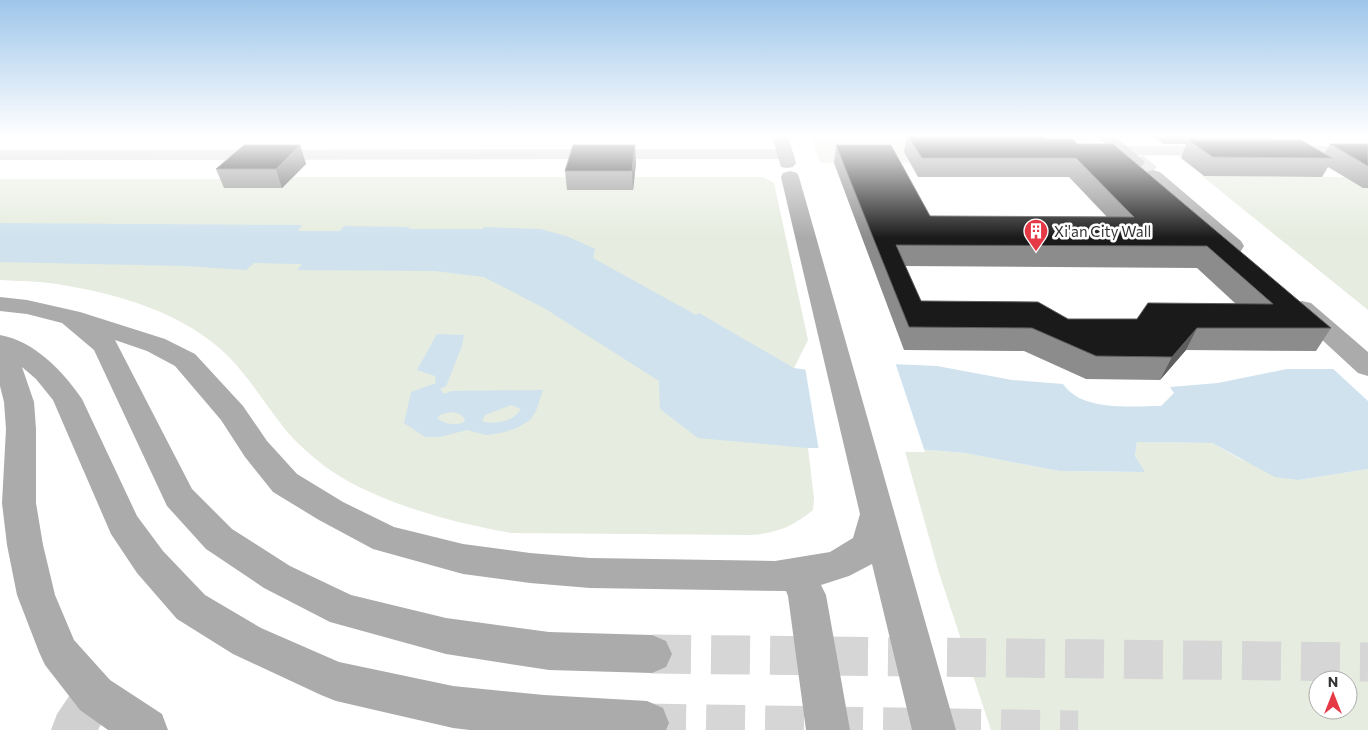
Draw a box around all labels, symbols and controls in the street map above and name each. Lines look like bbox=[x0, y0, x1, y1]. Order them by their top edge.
building icon: Xi'an City Wall bbox=[1023, 218, 1049, 252]
place label: Xi'an City Wall bbox=[1054, 222, 1151, 240]
north arrow bbox=[1308, 670, 1358, 720]
text: N bbox=[1328, 673, 1338, 690]

